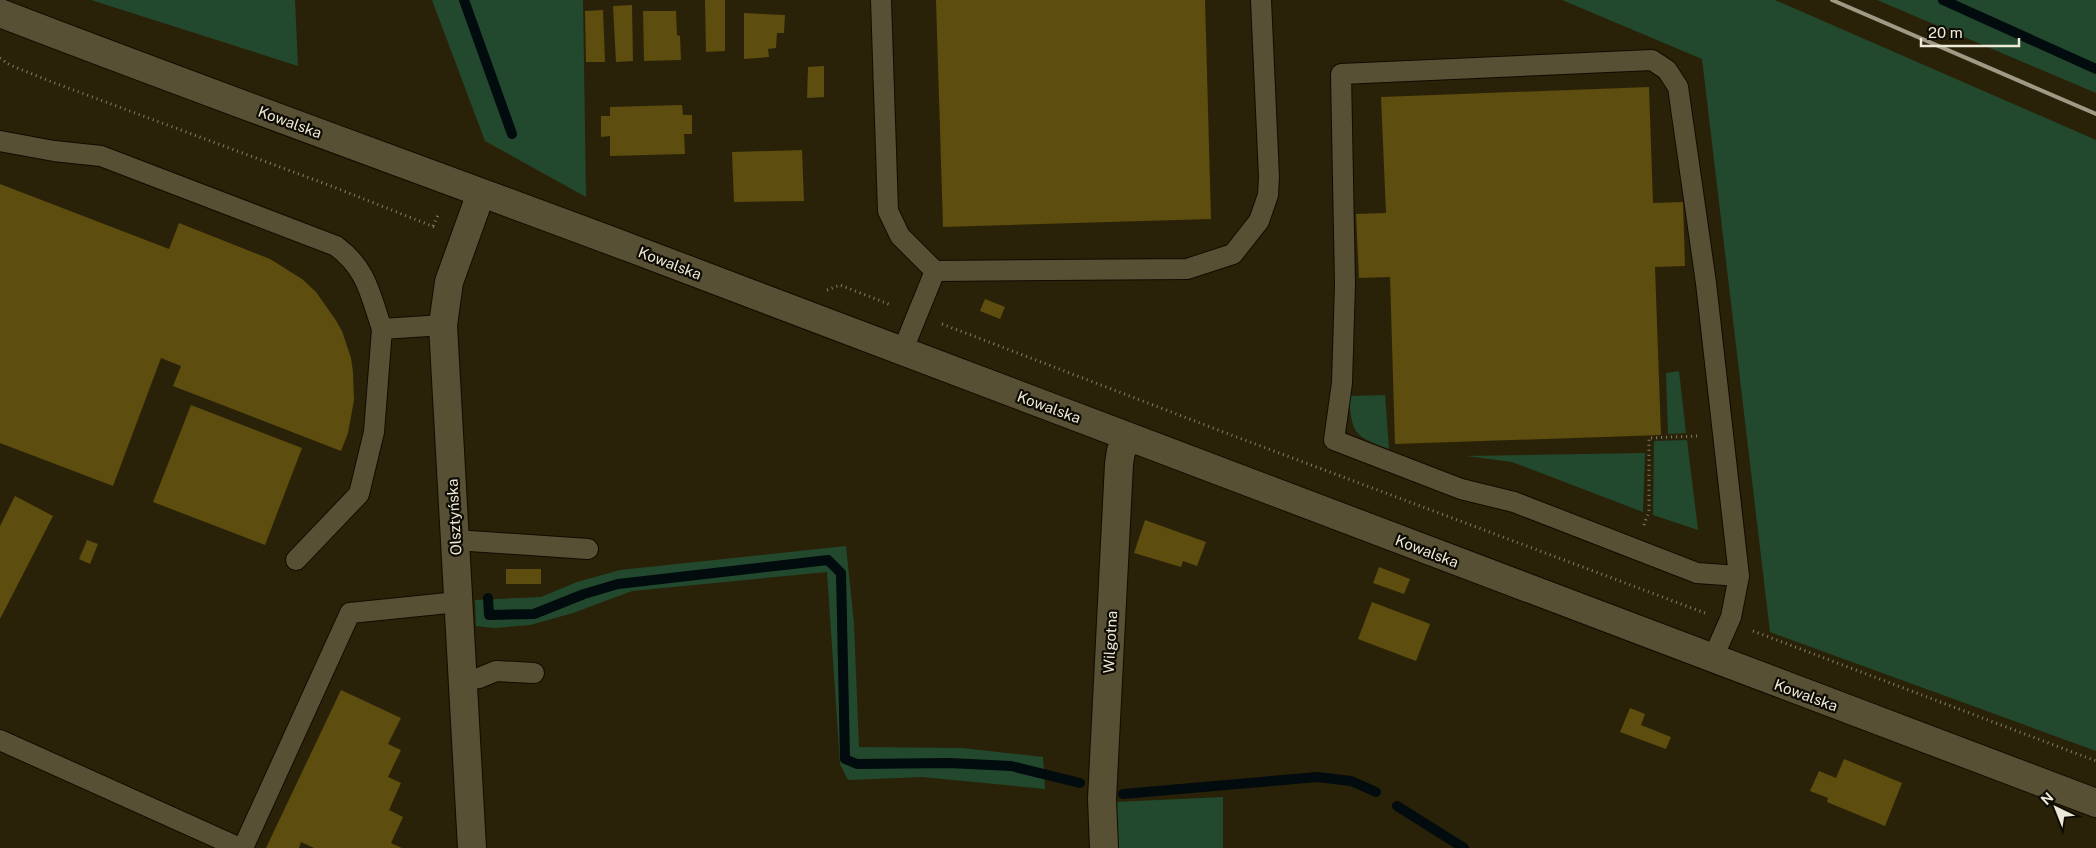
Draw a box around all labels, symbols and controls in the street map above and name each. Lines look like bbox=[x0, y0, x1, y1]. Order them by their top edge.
scale bar bbox=[1921, 15, 2018, 47]
text: 20 m bbox=[1928, 24, 1963, 41]
street label: Kowalska bbox=[256, 103, 324, 141]
street label: Kowalska bbox=[636, 243, 704, 283]
street label: Kowalska bbox=[1015, 388, 1083, 426]
street label: Olsztyńska bbox=[444, 478, 464, 556]
street label: Kowalska bbox=[1393, 531, 1461, 571]
street label: Wilgotna bbox=[1100, 610, 1120, 674]
street label: Kowalska bbox=[1772, 676, 1840, 714]
north arrow bbox=[2031, 783, 2081, 833]
text: N bbox=[2038, 789, 2057, 808]

